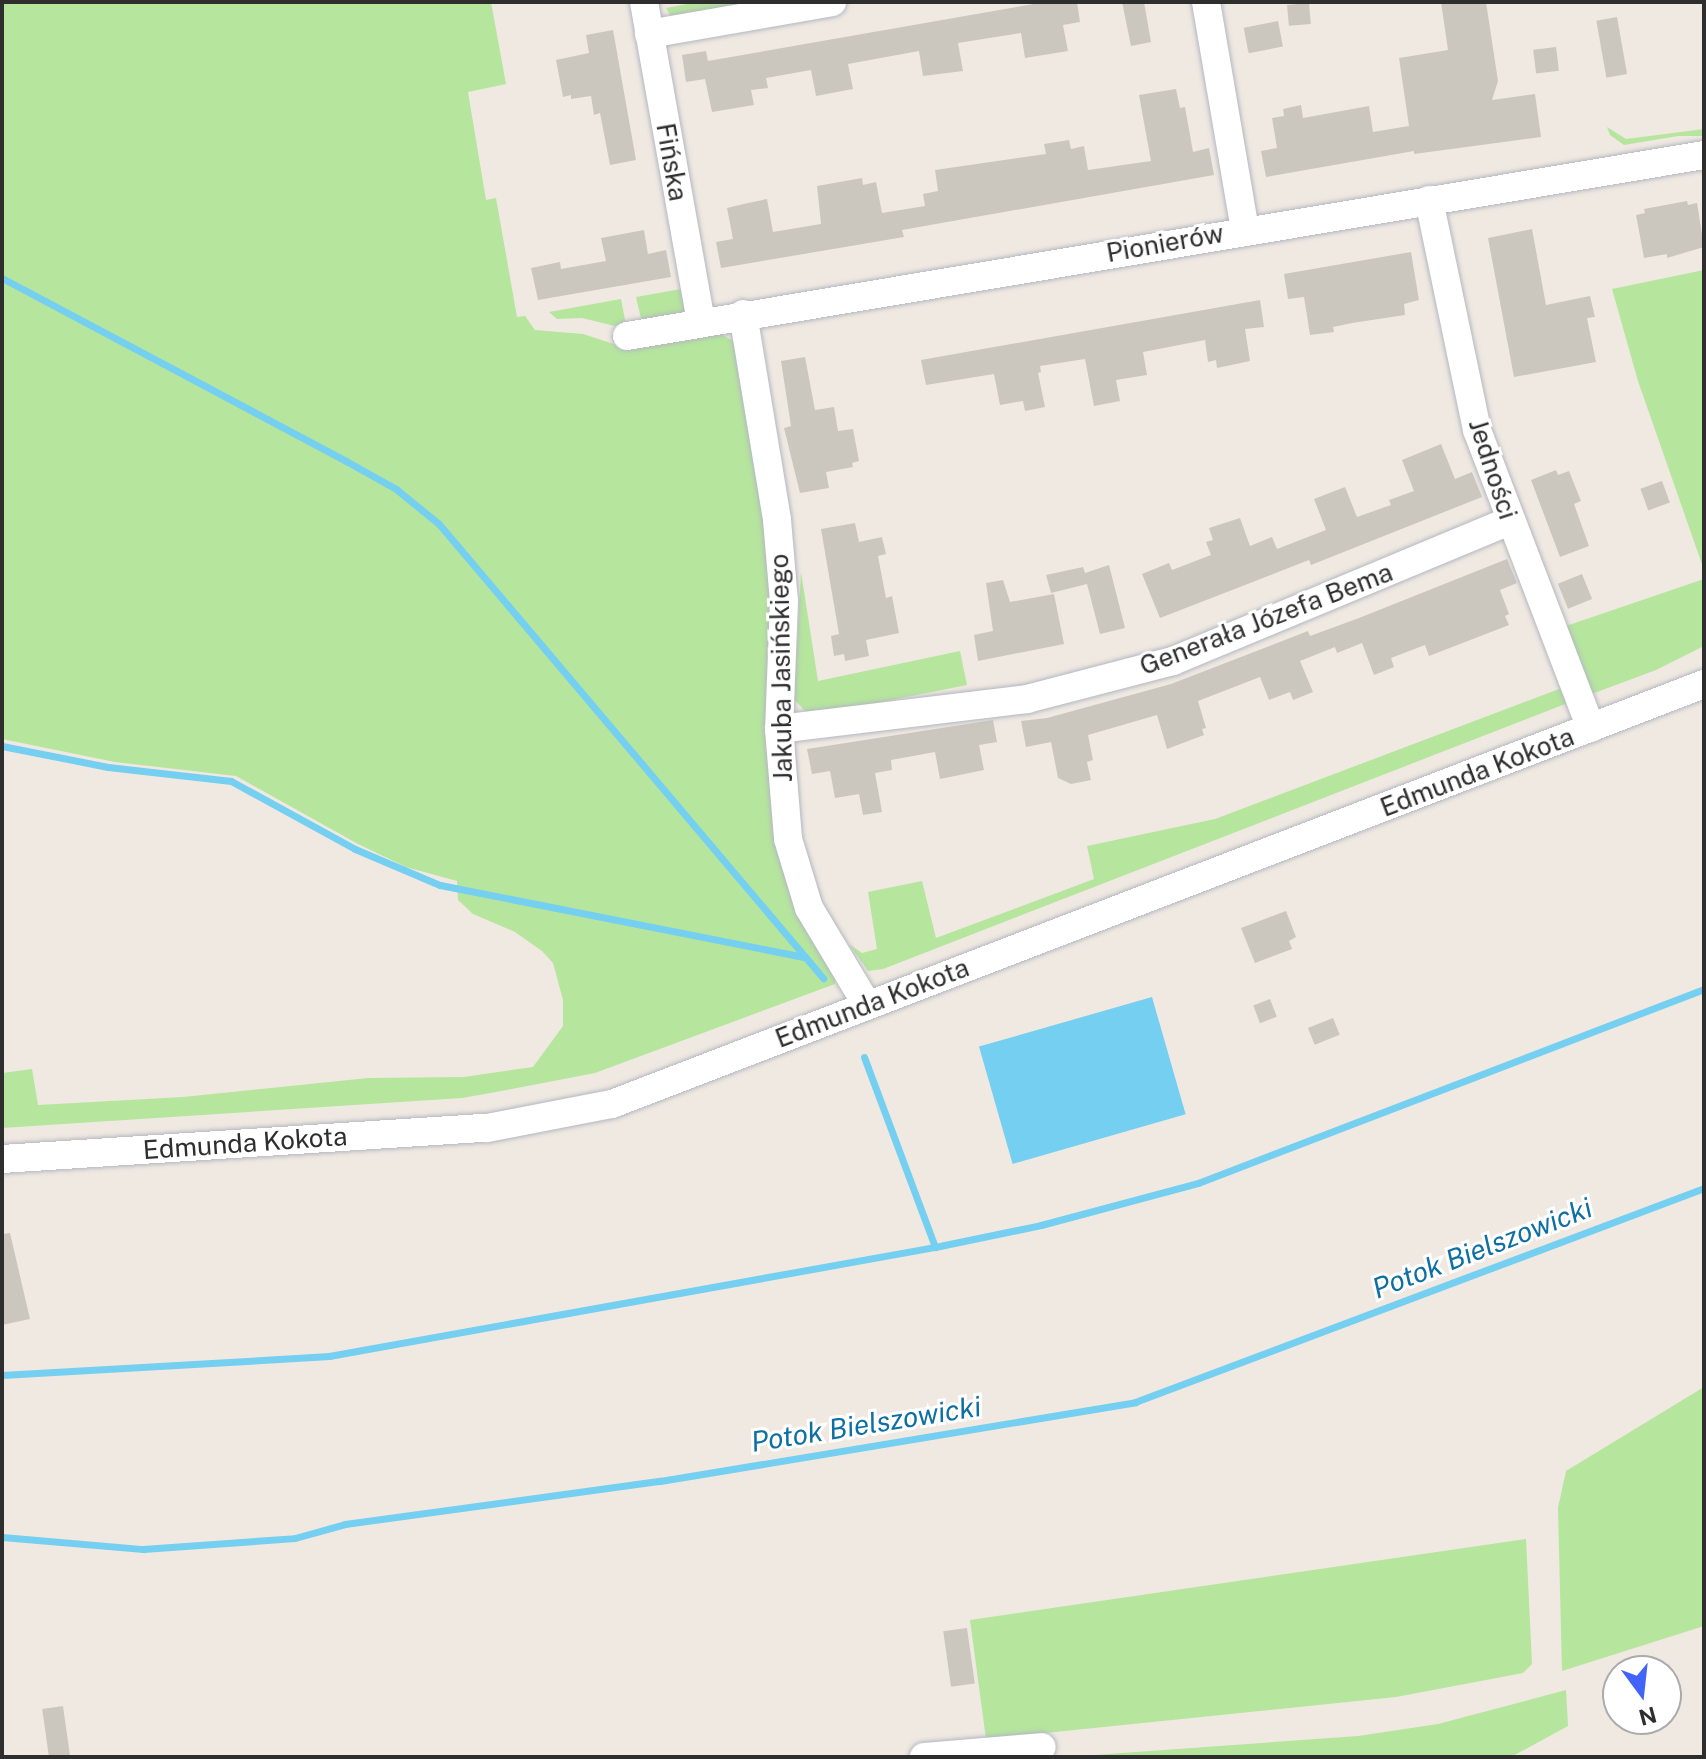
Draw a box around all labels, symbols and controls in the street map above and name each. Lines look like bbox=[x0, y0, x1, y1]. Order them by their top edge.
street label: Fińska bbox=[650, 121, 694, 203]
street label: Pionierów bbox=[1104, 217, 1226, 269]
street label: Jedności bbox=[1462, 415, 1524, 523]
street label: Jakuba Jasińskiego bbox=[763, 554, 799, 782]
street label: Generała Józefa Bema bbox=[1135, 556, 1397, 682]
street label: Edmunda Kokota bbox=[1376, 721, 1578, 823]
street label: Edmunda Kokota bbox=[771, 952, 973, 1054]
street label: Edmunda Kokota bbox=[142, 1120, 348, 1166]
water label: Potok Bielszowicki bbox=[1367, 1191, 1597, 1305]
water label: Potok Bielszowicki bbox=[749, 1389, 983, 1459]
north arrow bbox=[1602, 1655, 1682, 1735]
text: N bbox=[1636, 1701, 1659, 1731]

